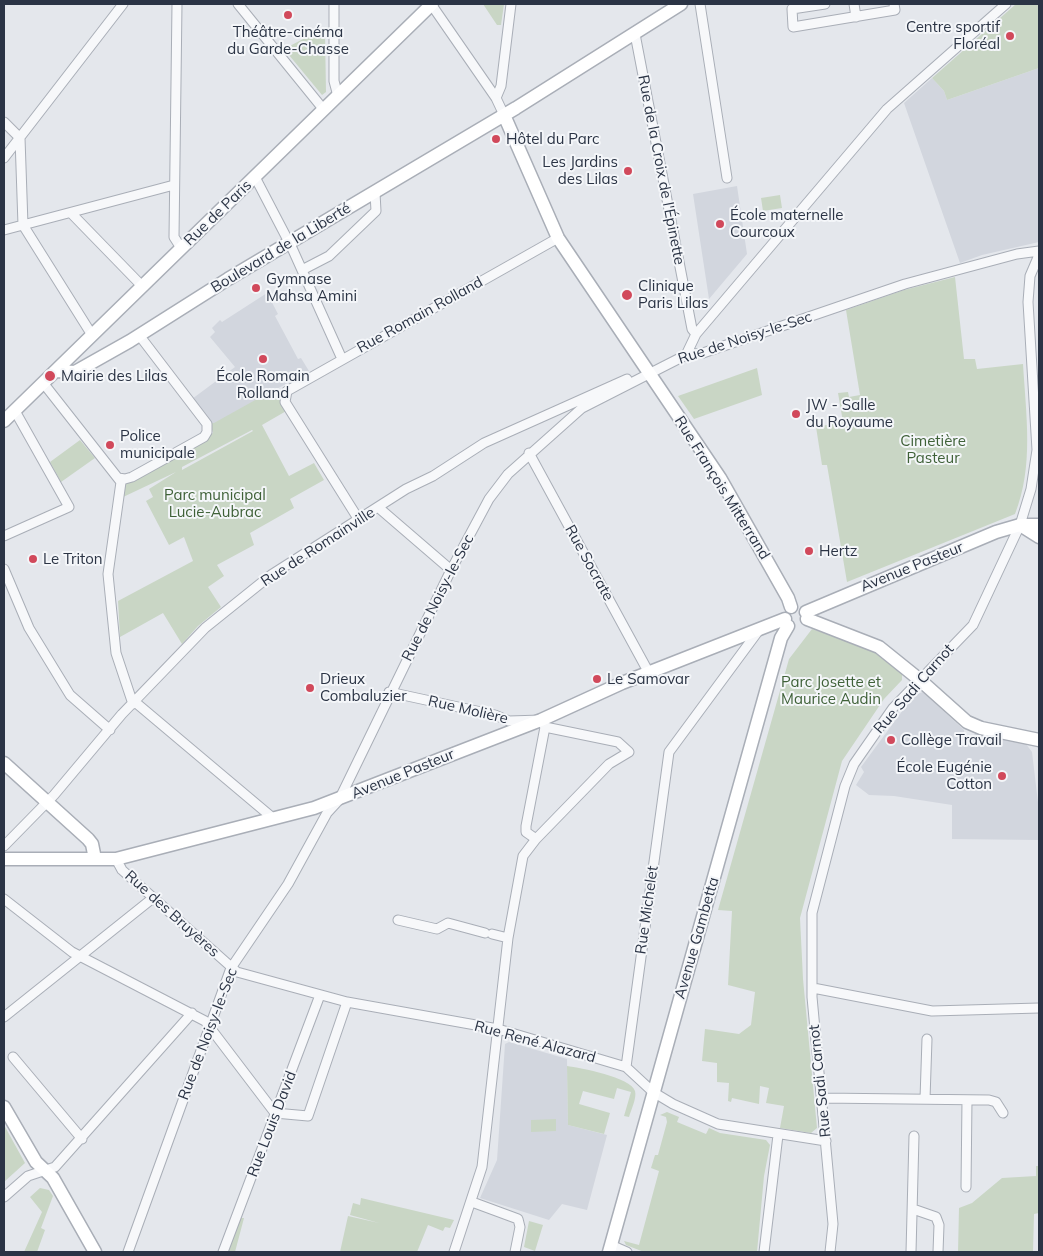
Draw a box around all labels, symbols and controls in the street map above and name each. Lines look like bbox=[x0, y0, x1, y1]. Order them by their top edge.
marker: Théâtre-cinéma du Garde-Chasse bbox=[282, 9, 294, 21]
place label: Centre sportif Floréal bbox=[906, 18, 1000, 53]
place label: Théâtre-cinéma du Garde-Chasse bbox=[227, 23, 349, 58]
marker: Centre sportif Floréal bbox=[1004, 30, 1016, 42]
street label: Rue de la Croix de l'Épinette bbox=[634, 74, 688, 266]
place label: Hôtel du Parc bbox=[506, 130, 600, 148]
marker: Hôtel du Parc bbox=[490, 133, 502, 145]
place label: Les Jardins des Lilas bbox=[542, 153, 618, 188]
marker: Les Jardins des Lilas bbox=[622, 165, 634, 177]
street label: Rue de Paris bbox=[180, 176, 256, 250]
street label: Boulevard de la Liberté bbox=[208, 199, 354, 297]
place label: École maternelle Courcoux bbox=[730, 206, 843, 241]
marker: École maternelle Courcoux bbox=[714, 218, 726, 230]
place label: Gymnase Mahsa Amini bbox=[266, 270, 357, 305]
street label: Rue Romain Rolland bbox=[354, 273, 486, 357]
place label: Clinique Paris Lilas bbox=[638, 277, 709, 312]
marker: Gymnase Mahsa Amini bbox=[250, 282, 262, 294]
marker: Clinique Paris Lilas bbox=[620, 288, 634, 302]
street label: Rue de Noisy-le-Sec bbox=[676, 308, 814, 368]
marker: École Romain Rolland bbox=[257, 353, 269, 365]
place label: Mairie des Lilas bbox=[61, 367, 168, 385]
place label: École Romain Rolland bbox=[216, 367, 310, 402]
marker: Mairie des Lilas bbox=[43, 369, 57, 383]
place label: JW - Salle du Royaume bbox=[806, 396, 893, 431]
marker: JW - Salle du Royaume bbox=[790, 408, 802, 420]
street label: Rue François Mitterrand bbox=[670, 413, 774, 563]
place label: Police municipale bbox=[120, 427, 195, 462]
park label: Cimetière Pasteur bbox=[900, 432, 966, 467]
marker: Police municipale bbox=[104, 439, 116, 451]
park label: Parc municipal Lucie-Aubrac bbox=[164, 486, 266, 521]
street label: Rue de Romainville bbox=[258, 503, 378, 591]
street label: Rue Socrate bbox=[561, 522, 617, 604]
street label: Rue de Noisy-le-Sec bbox=[398, 532, 478, 664]
street label: Avenue Pasteur bbox=[858, 538, 966, 596]
place label: Hertz bbox=[819, 542, 858, 560]
marker: Hertz bbox=[803, 545, 815, 557]
place label: Le Triton bbox=[43, 550, 103, 568]
marker: Le Triton bbox=[27, 553, 39, 565]
street label: Rue Sadi Carnot bbox=[870, 640, 958, 738]
place label: Drieux Combaluzier bbox=[320, 670, 407, 705]
place label: Le Samovar bbox=[607, 670, 689, 688]
marker: Le Samovar bbox=[591, 673, 603, 685]
park label: Parc Josette et Maurice Audin bbox=[781, 673, 881, 708]
marker: Drieux Combaluzier bbox=[304, 682, 316, 694]
street label: Rue Molière bbox=[426, 692, 510, 728]
place label: Collège Travail bbox=[901, 731, 1002, 749]
marker: Collège Travail bbox=[885, 734, 897, 746]
street label: Avenue Pasteur bbox=[349, 745, 457, 803]
place label: École Eugénie Cotton bbox=[897, 758, 992, 793]
marker: École Eugénie Cotton bbox=[996, 770, 1008, 782]
street label: Rue Michelet bbox=[632, 865, 662, 955]
street label: Rue des Bruyères bbox=[121, 867, 223, 961]
street label: Avenue Gambetta bbox=[671, 875, 723, 1001]
street label: Rue de Noisy-le-Sec bbox=[175, 965, 241, 1103]
street label: Rue René Alazard bbox=[472, 1017, 598, 1067]
street label: Rue Sadi Carnot bbox=[805, 1024, 835, 1138]
street label: Rue Louis David bbox=[244, 1068, 300, 1180]

